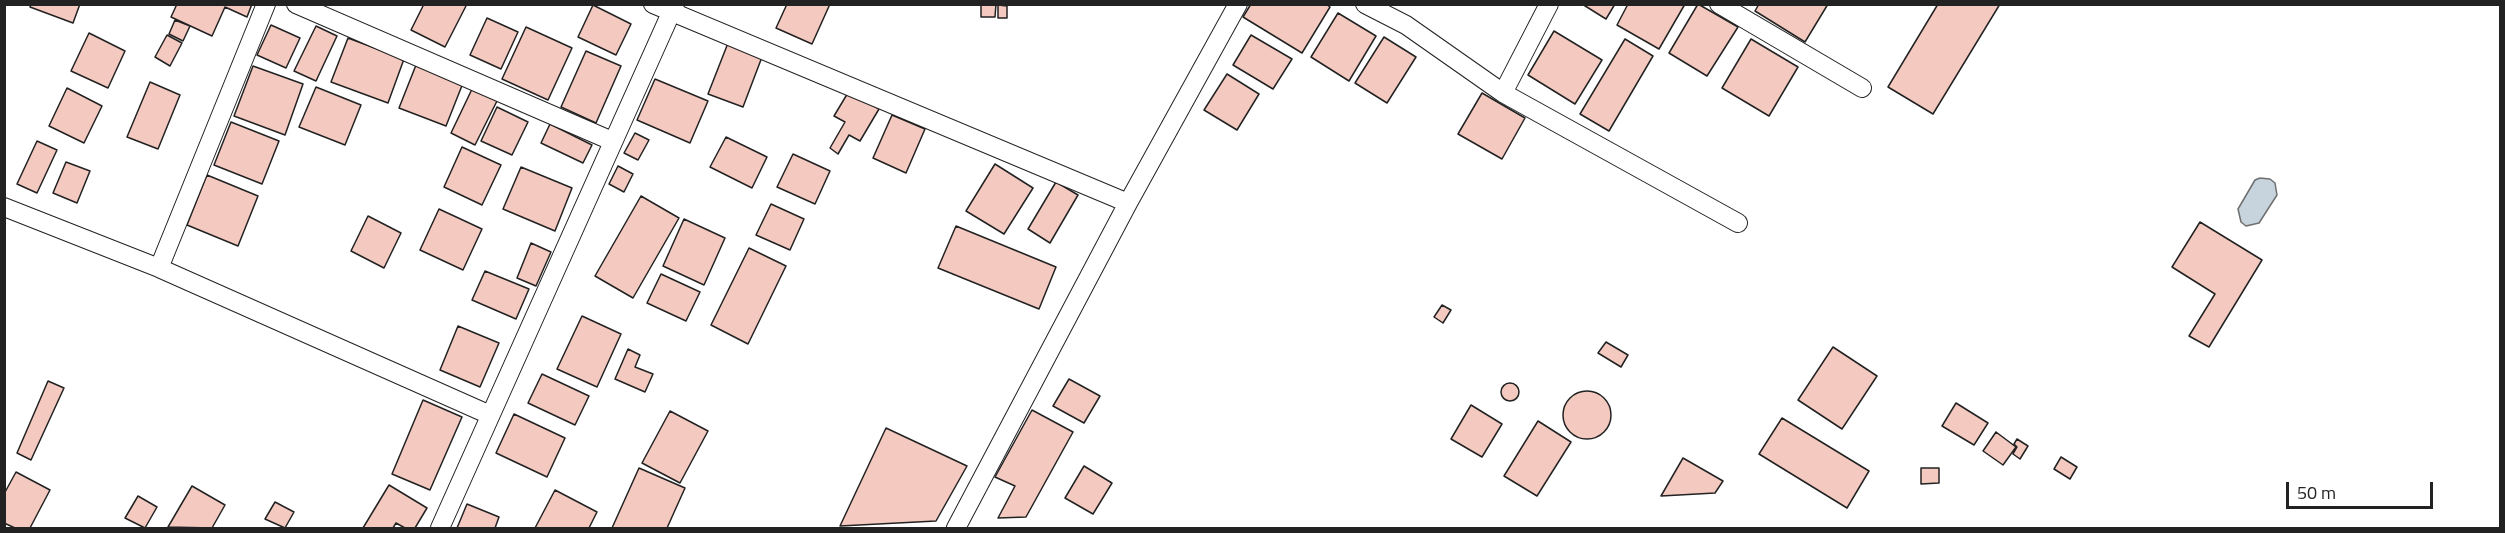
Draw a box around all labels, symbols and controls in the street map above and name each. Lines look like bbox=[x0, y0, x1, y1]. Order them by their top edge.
scale bar bbox=[2289, 470, 2436, 508]
text: 50 m bbox=[2297, 479, 2336, 506]

